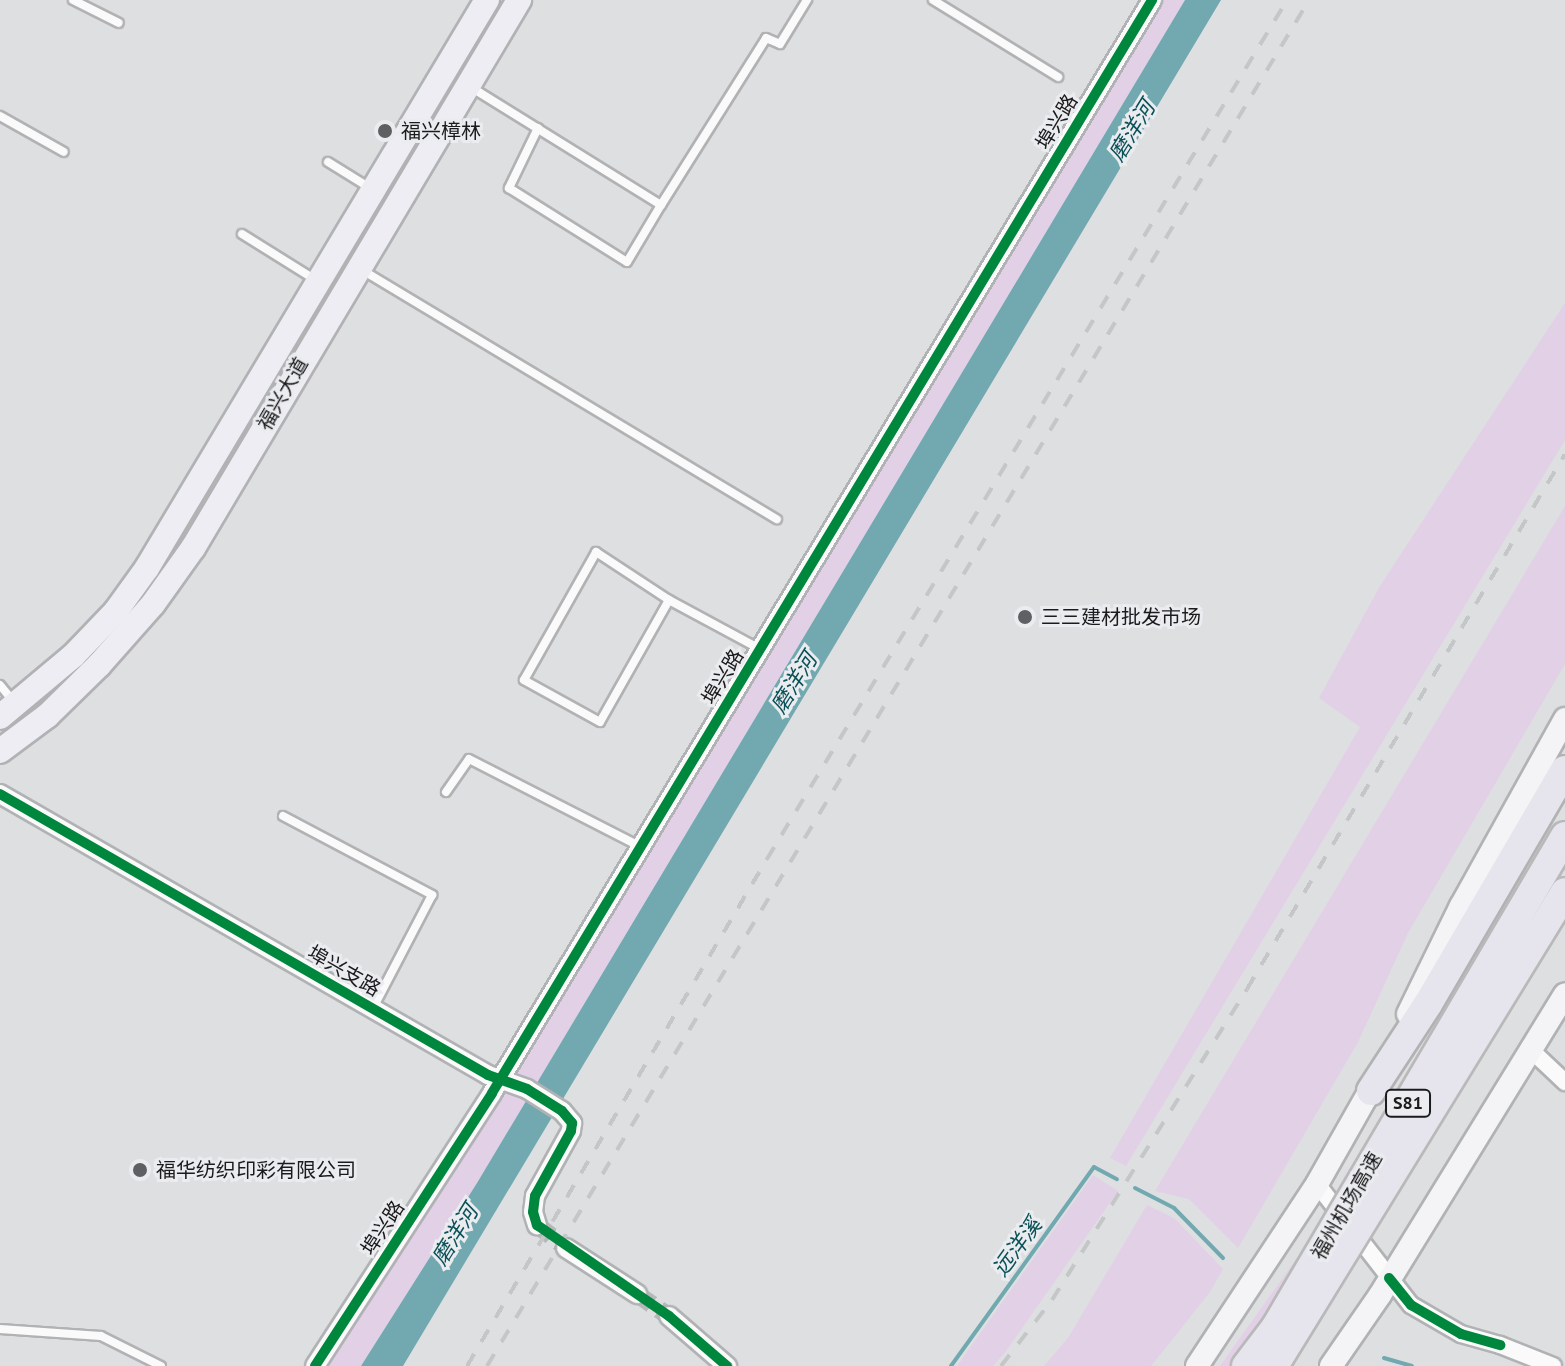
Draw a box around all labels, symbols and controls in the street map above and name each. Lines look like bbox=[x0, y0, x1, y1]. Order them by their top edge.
street label: 埠兴路 bbox=[1031, 90, 1083, 154]
water label: 磨洋河 bbox=[1103, 96, 1161, 166]
place label: 福兴樟林 bbox=[401, 119, 481, 143]
marker: 福兴樟林 bbox=[376, 122, 394, 140]
street label: 福兴大道 bbox=[253, 353, 313, 435]
place label: 三三建材批发市场 bbox=[1041, 605, 1201, 629]
marker: 三三建材批发市场 bbox=[1016, 608, 1034, 626]
street label: 埠兴路 bbox=[697, 645, 749, 709]
water label: 磨洋河 bbox=[765, 648, 823, 718]
street label: 埠兴支路 bbox=[303, 941, 385, 1001]
road number: S81 bbox=[1384, 1089, 1432, 1117]
street label: 福州机场高速 bbox=[1307, 1148, 1387, 1264]
place label: 福华纺织印彩有限公司 bbox=[156, 1158, 356, 1182]
marker: 福华纺织印彩有限公司 bbox=[131, 1161, 149, 1179]
street label: 埠兴路 bbox=[357, 1196, 409, 1260]
water label: 磨洋河 bbox=[426, 1200, 484, 1270]
water label: 远洋溪 bbox=[987, 1213, 1047, 1281]

